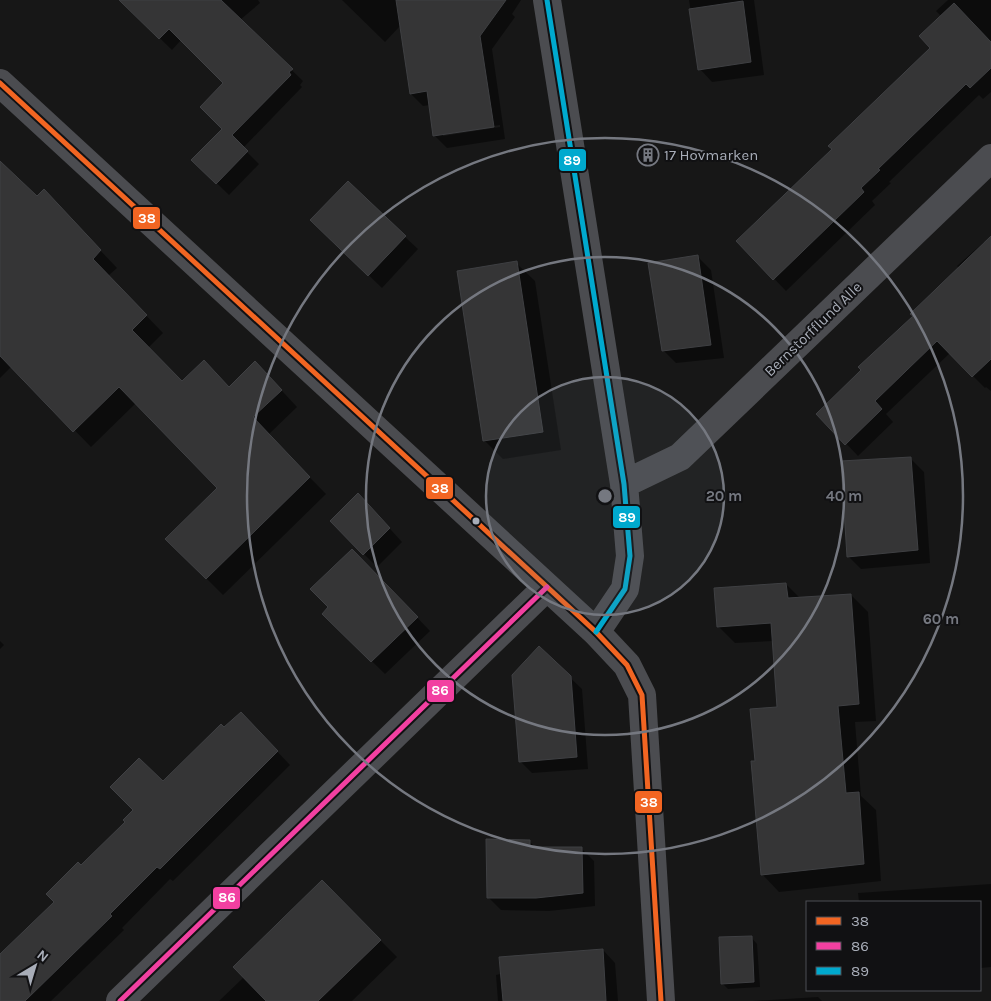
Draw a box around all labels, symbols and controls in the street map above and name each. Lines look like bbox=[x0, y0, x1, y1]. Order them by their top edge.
building icon: 17 Hovmarken bbox=[636, 143, 660, 167]
place label: 17 Hovmarken bbox=[664, 146, 758, 164]
line badge: 89 bbox=[558, 148, 587, 172]
text: 89 bbox=[563, 152, 581, 169]
line badge: 38 bbox=[132, 206, 161, 230]
text: 38 bbox=[138, 210, 156, 227]
street label: Bernstorfflund Alle bbox=[761, 278, 865, 380]
line badge: 38 bbox=[425, 476, 454, 500]
text: 38 bbox=[431, 480, 449, 497]
centre of rings bbox=[596, 487, 614, 505]
text: 20 m bbox=[706, 487, 742, 505]
text: 40 m bbox=[826, 487, 862, 505]
line badge: 89 bbox=[612, 505, 641, 529]
text: 89 bbox=[618, 509, 636, 526]
unlabelled marker bbox=[471, 516, 481, 526]
text: 60 m bbox=[923, 610, 959, 628]
line badge: 86 bbox=[426, 679, 455, 703]
text: 86 bbox=[431, 682, 449, 699]
line badge: 38 bbox=[634, 790, 663, 814]
text: 38 bbox=[640, 794, 658, 811]
line badge: 86 bbox=[212, 886, 241, 910]
text: 86 bbox=[218, 889, 236, 906]
legend bbox=[806, 901, 981, 991]
text: 38 bbox=[851, 912, 869, 930]
text: 86 bbox=[851, 937, 869, 955]
north arrow bbox=[10, 941, 60, 991]
text: N bbox=[34, 946, 52, 966]
text: 89 bbox=[851, 962, 869, 980]

